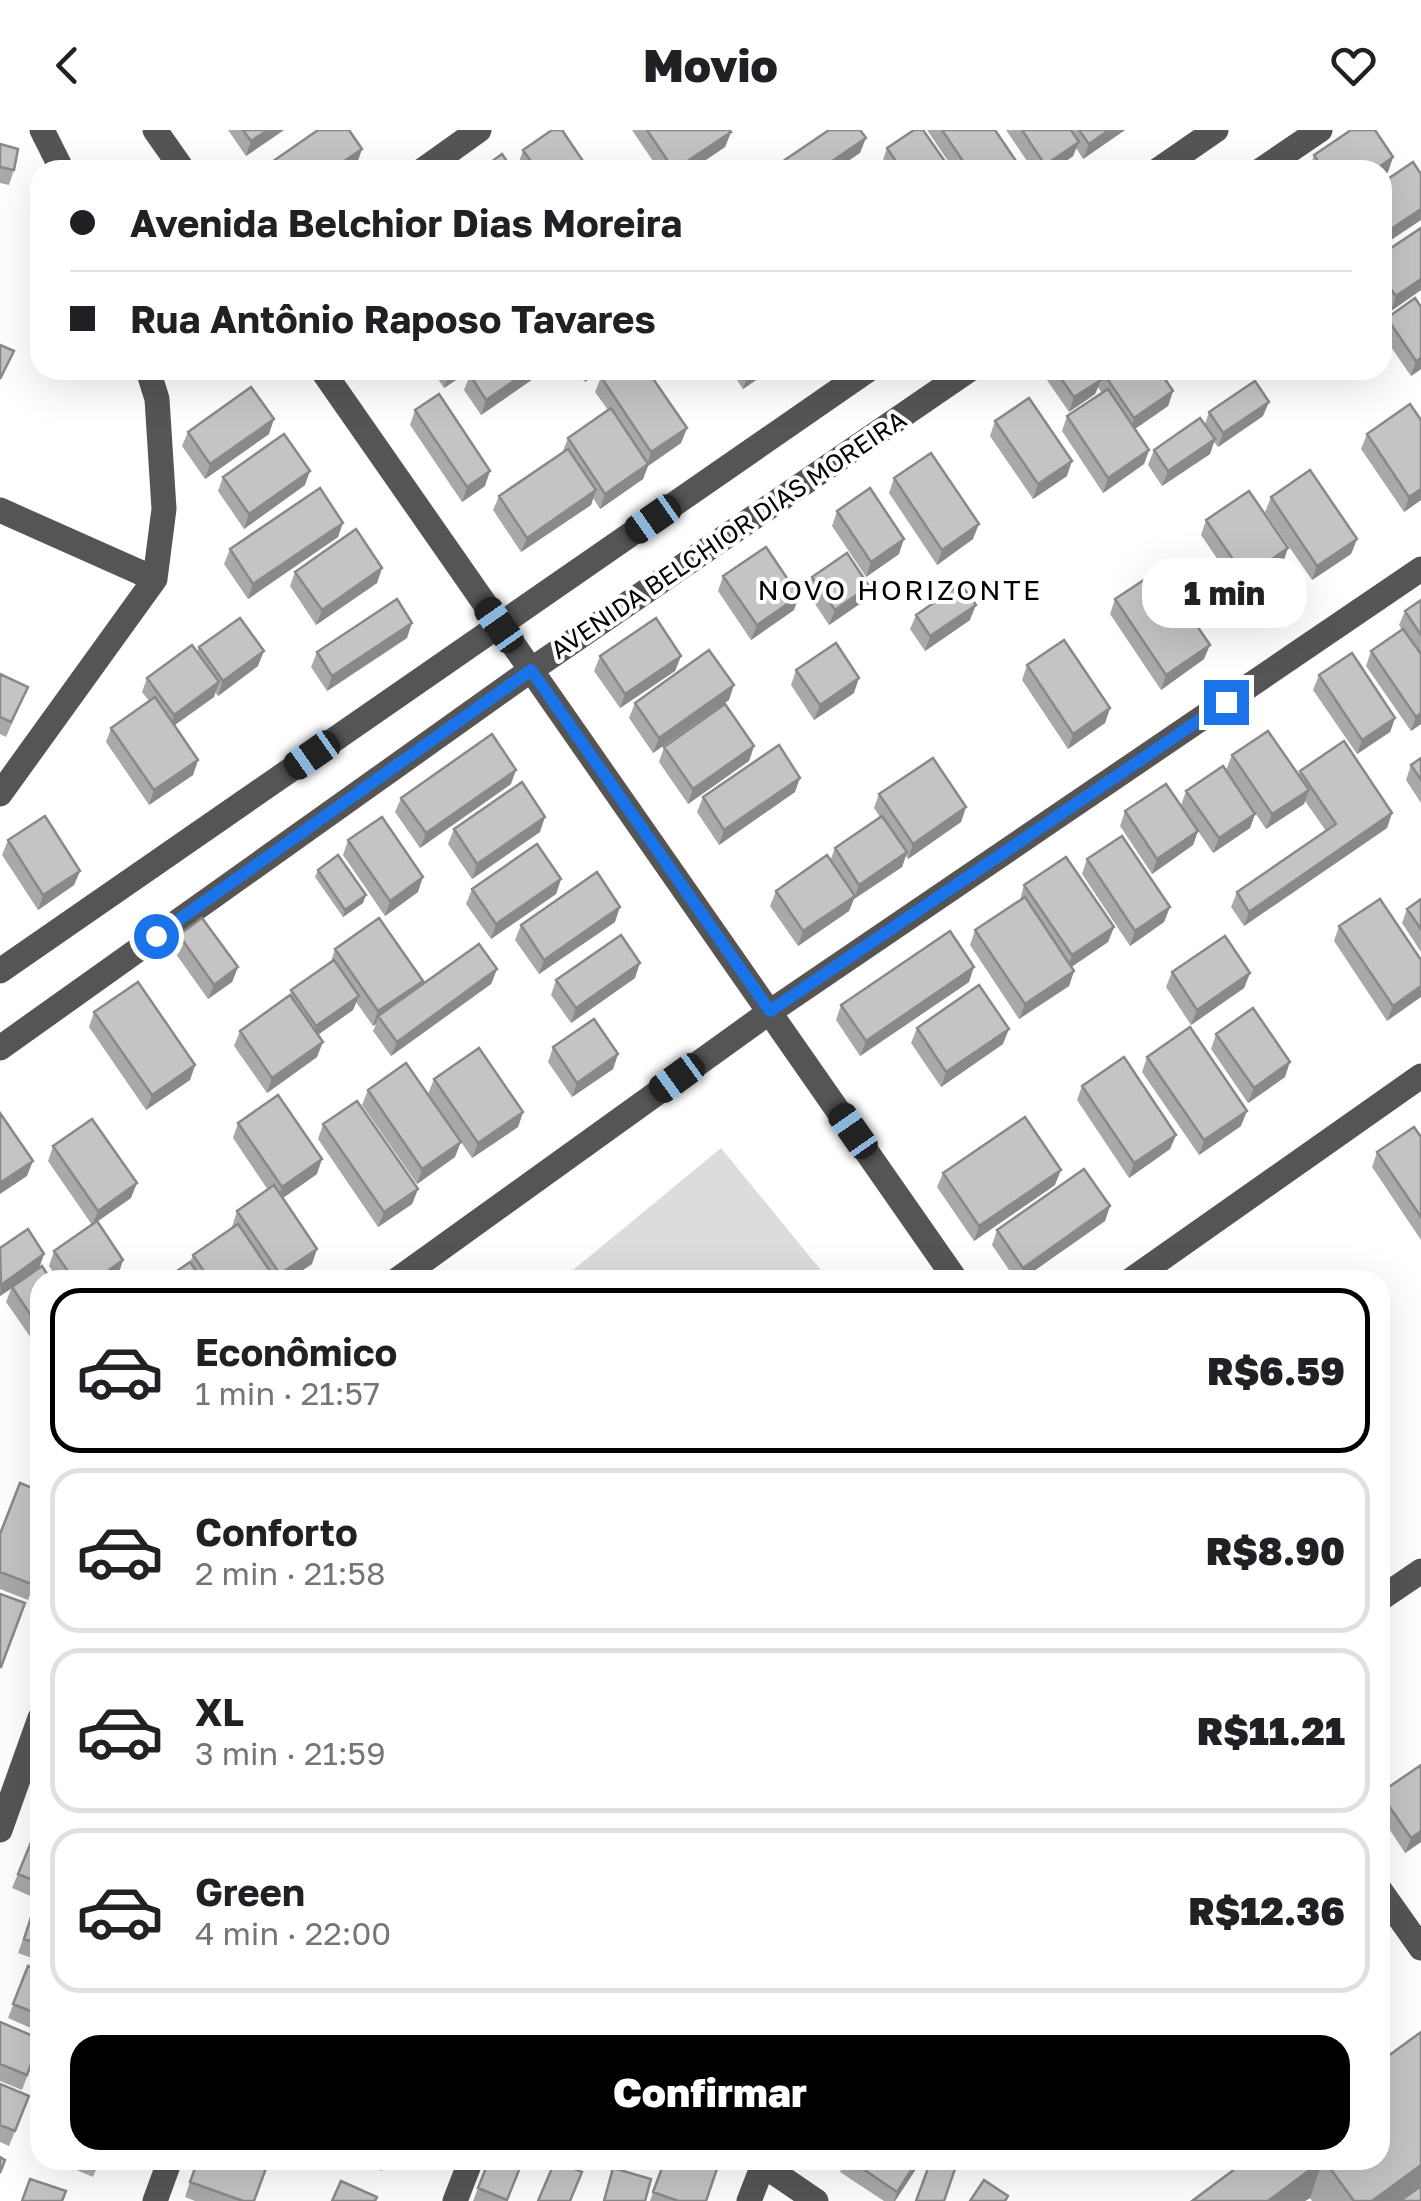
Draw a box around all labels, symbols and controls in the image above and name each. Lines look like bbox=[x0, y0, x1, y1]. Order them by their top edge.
icon: back bbox=[40, 38, 95, 93]
text: Movio bbox=[643, 38, 778, 92]
icon: heart bbox=[1326, 38, 1381, 93]
text: Avenida Belchior Dias Moreira bbox=[130, 200, 682, 245]
text: Rua Antônio Raposo Tavares bbox=[130, 296, 656, 341]
street label: AVENIDA BELCHIOR DIAS MOREIRA bbox=[544, 403, 912, 665]
car bbox=[620, 490, 686, 548]
callout: 1 min bbox=[1144, 557, 1308, 627]
district label: NOVO HORIZONTE bbox=[757, 573, 1043, 606]
text: 1 min bbox=[1184, 574, 1265, 612]
car bbox=[470, 592, 528, 658]
route end bbox=[1204, 680, 1249, 725]
car bbox=[279, 726, 345, 784]
route start bbox=[134, 914, 179, 959]
car bbox=[644, 1048, 710, 1108]
car bbox=[824, 1098, 882, 1164]
icon: car bbox=[75, 1326, 165, 1416]
text: Econômico bbox=[195, 1329, 397, 1374]
text: R$6.59 bbox=[1207, 1348, 1345, 1393]
text: 1 min · 21:57 bbox=[195, 1374, 380, 1412]
icon: car bbox=[75, 1506, 165, 1596]
text: Conforto bbox=[195, 1509, 358, 1554]
text: R$8.90 bbox=[1206, 1528, 1345, 1573]
text: 2 min · 21:58 bbox=[195, 1554, 386, 1592]
icon: car bbox=[75, 1686, 165, 1776]
text: XL bbox=[195, 1689, 244, 1734]
text: R$11.21 bbox=[1197, 1708, 1345, 1753]
text: 3 min · 21:59 bbox=[195, 1734, 386, 1772]
icon: car bbox=[75, 1866, 165, 1956]
text: Green bbox=[195, 1869, 305, 1914]
text: R$12.36 bbox=[1188, 1888, 1345, 1933]
text: 4 min · 22:00 bbox=[195, 1914, 391, 1952]
button: Confirmar bbox=[70, 2035, 1350, 2150]

